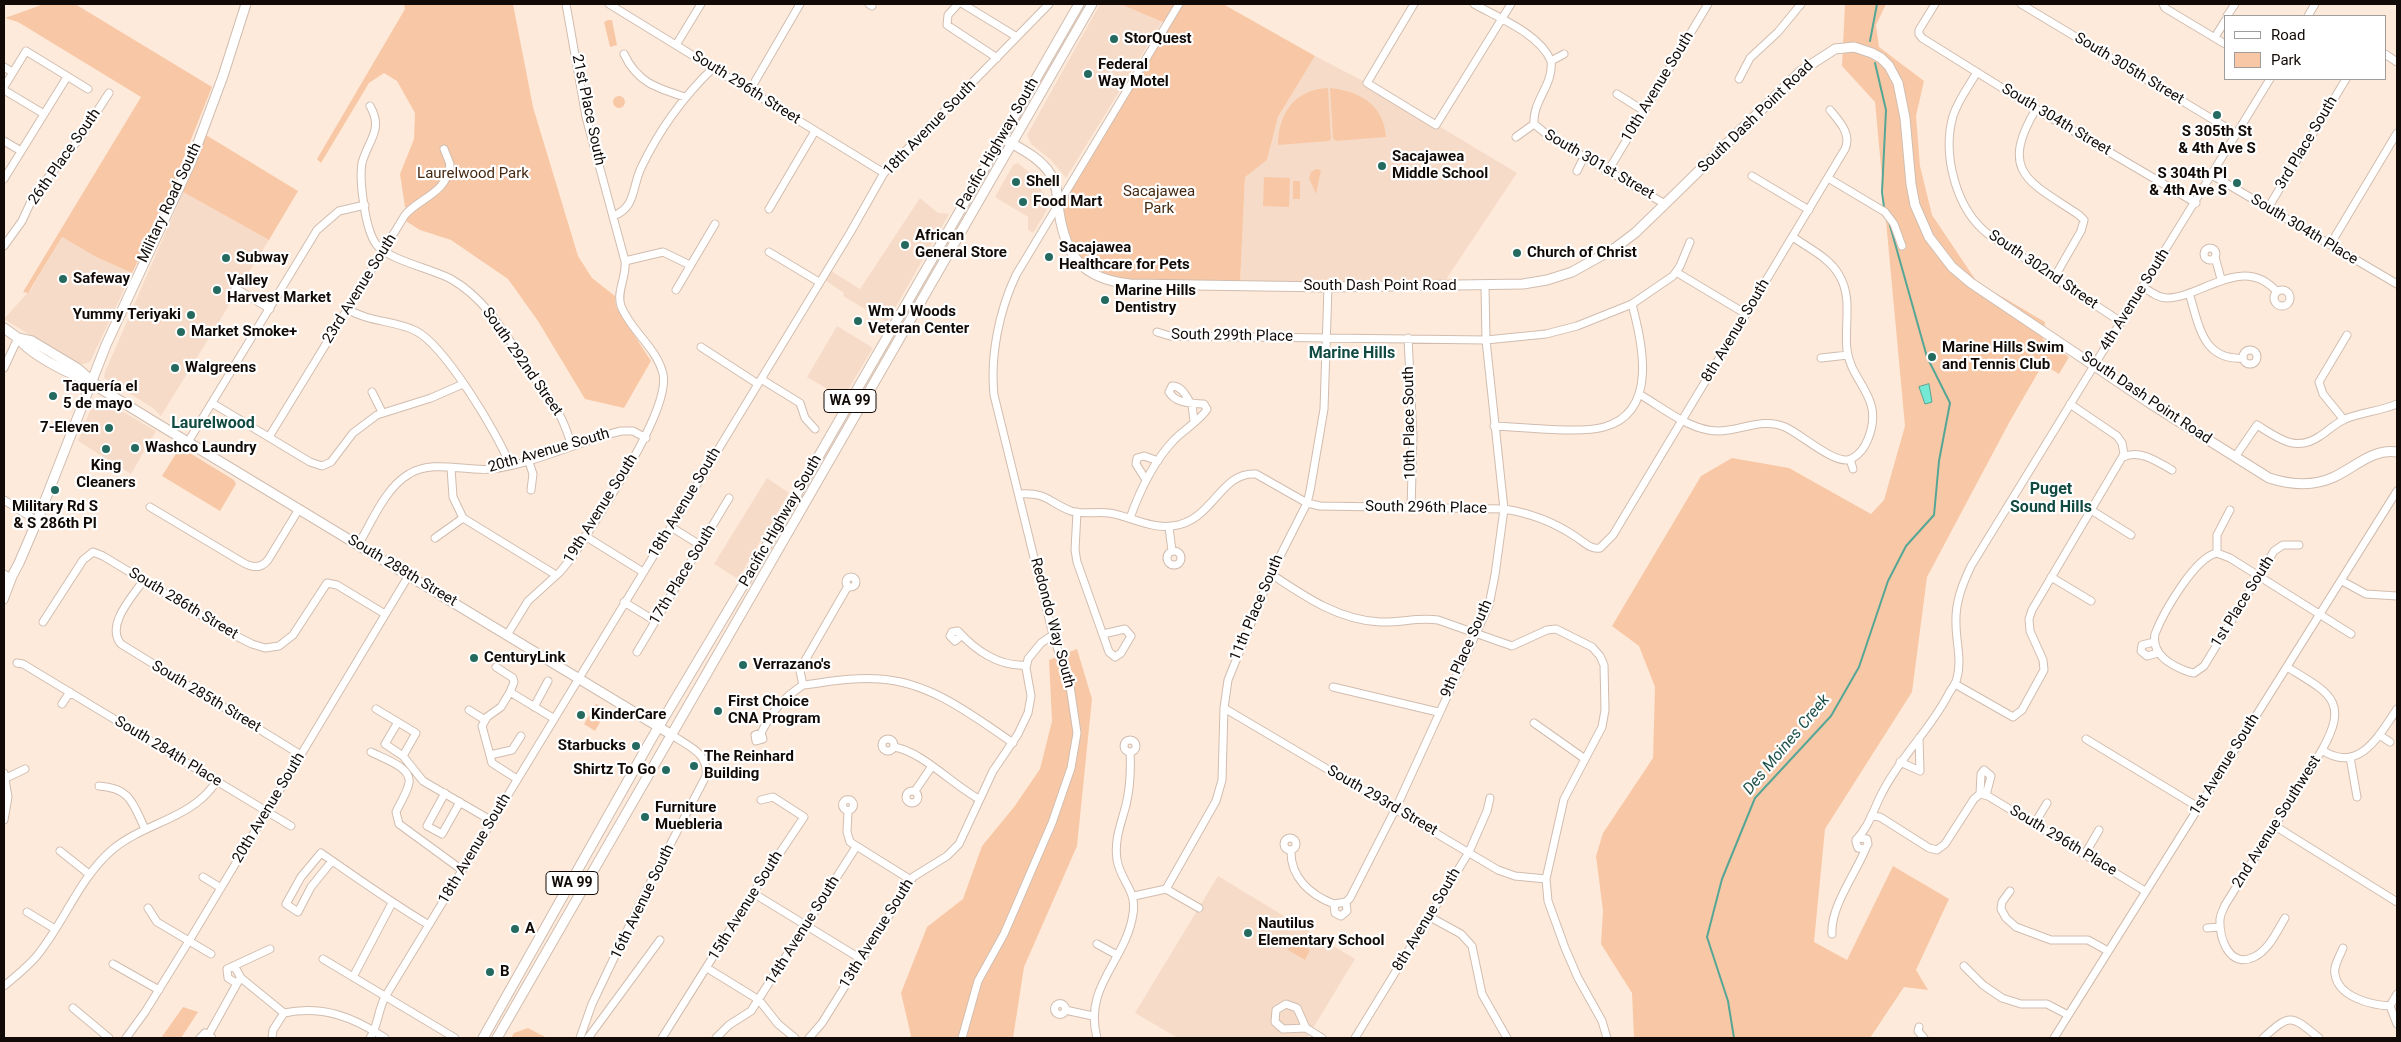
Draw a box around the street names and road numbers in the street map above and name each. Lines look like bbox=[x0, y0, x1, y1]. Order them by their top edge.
street label: 10th Avenue South bbox=[1618, 29, 1698, 145]
street label: South 305th Street bbox=[2071, 29, 2187, 109]
street label: South 296th Street bbox=[688, 47, 804, 129]
street label: 21st Place South bbox=[567, 53, 609, 167]
street label: South Dash Point Road bbox=[1695, 57, 1817, 177]
street label: Pacific Highway South bbox=[953, 75, 1043, 213]
street label: 18th Avenue South bbox=[880, 77, 980, 179]
street label: South 304th Street bbox=[1998, 80, 2114, 160]
street label: 3rd Place South bbox=[2272, 93, 2342, 193]
street label: 26th Place South bbox=[25, 105, 105, 209]
street label: South 301st Street bbox=[1541, 126, 1657, 204]
street label: Military Road South bbox=[134, 140, 206, 266]
street label: South 304th Place bbox=[2247, 191, 2361, 269]
street label: South 302nd Street bbox=[1985, 227, 2101, 313]
street label: 23rd Avenue South bbox=[319, 231, 401, 347]
street label: 4th Avenue South bbox=[2096, 246, 2174, 354]
street label: 8th Avenue South bbox=[1698, 276, 1774, 386]
street label: South Dash Point Road bbox=[1303, 277, 1457, 295]
street label: South 292nd Street bbox=[478, 304, 566, 420]
street label: South 299th Place bbox=[1171, 326, 1293, 346]
street label: South Dash Point Road bbox=[2077, 348, 2215, 448]
street label: 10th Place South bbox=[1400, 366, 1420, 480]
road number: WA 99 bbox=[824, 390, 876, 412]
street label: 20th Avenue South bbox=[486, 425, 612, 477]
street label: 18th Avenue South bbox=[645, 445, 725, 561]
street label: 19th Avenue South bbox=[560, 451, 642, 567]
street label: Pacific Highway South bbox=[736, 452, 826, 590]
street label: South 296th Place bbox=[1365, 498, 1487, 518]
street label: 17th Place South bbox=[646, 522, 720, 628]
street label: South 288th Street bbox=[344, 531, 460, 611]
street label: 11th Place South bbox=[1227, 552, 1287, 664]
street label: 1st Place South bbox=[2208, 553, 2278, 651]
street label: Redondo Way South bbox=[1026, 556, 1078, 690]
street label: South 286th Street bbox=[125, 564, 241, 644]
street label: 9th Place South bbox=[1437, 597, 1497, 701]
street label: South 285th Street bbox=[148, 657, 264, 737]
street label: 1st Avenue South bbox=[2187, 711, 2263, 819]
street label: South 284th Place bbox=[111, 713, 225, 791]
street label: 20th Avenue South bbox=[229, 750, 309, 866]
street label: 2nd Avenue Southwest bbox=[2229, 753, 2325, 891]
street label: South 293rd Street bbox=[1324, 762, 1440, 840]
street label: 18th Avenue South bbox=[435, 791, 515, 907]
street label: South 296th Place bbox=[2006, 802, 2120, 880]
street label: 16th Avenue South bbox=[607, 842, 679, 962]
street label: 15th Avenue South bbox=[705, 848, 787, 964]
street label: 8th Avenue South bbox=[1389, 865, 1465, 975]
road number: WA 99 bbox=[546, 871, 598, 894]
street label: 14th Avenue South bbox=[762, 873, 844, 989]
street label: 13th Avenue South bbox=[836, 876, 918, 992]

